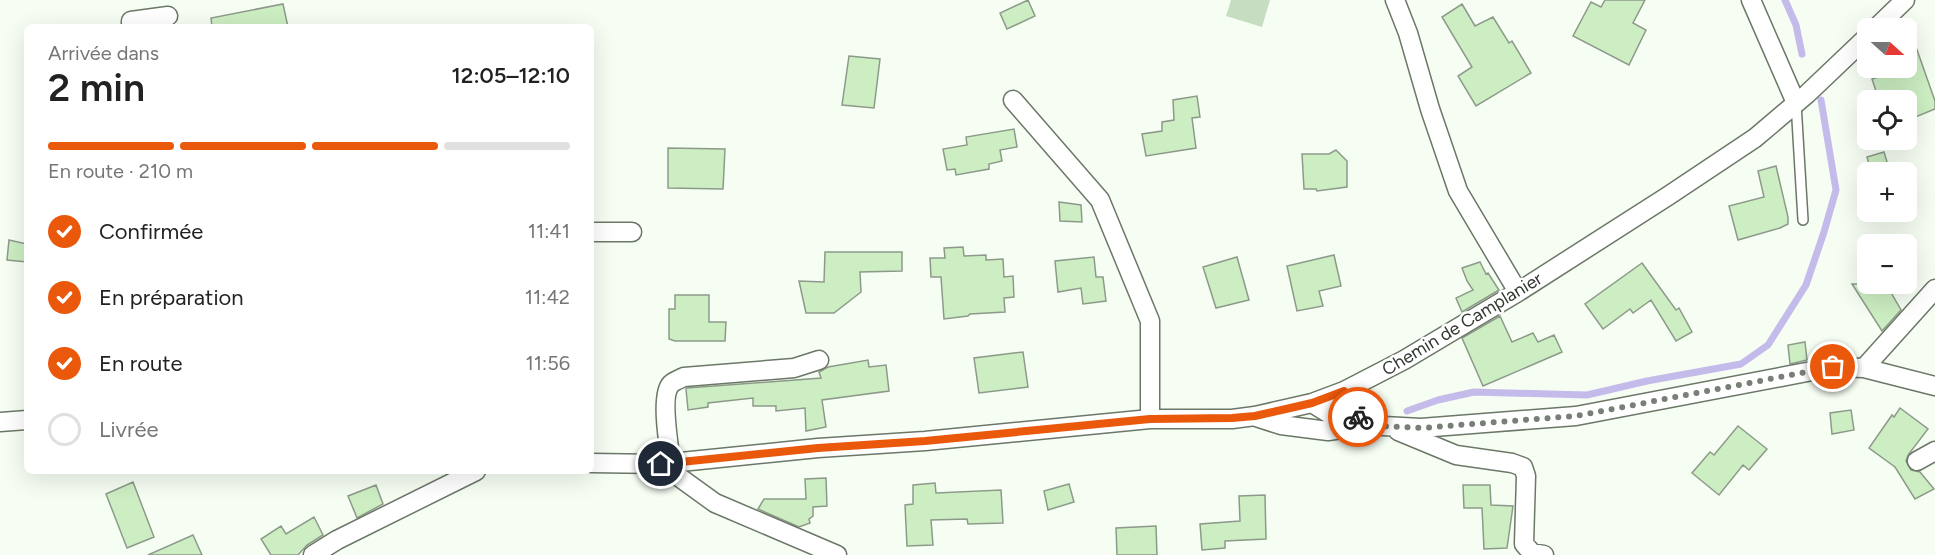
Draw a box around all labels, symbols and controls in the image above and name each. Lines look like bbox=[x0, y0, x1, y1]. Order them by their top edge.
north arrow bbox=[1857, 18, 1917, 78]
map controls bbox=[1857, 18, 1917, 294]
text: Arrivée dans bbox=[48, 41, 159, 65]
text: 12:05–12:10 bbox=[452, 62, 570, 89]
text: 2 min bbox=[48, 64, 145, 111]
button: locate bbox=[1857, 90, 1917, 150]
text: En route · 210 m bbox=[48, 159, 193, 183]
button: + bbox=[1857, 162, 1917, 222]
icon: check bbox=[48, 215, 81, 248]
text: Confirmée bbox=[99, 218, 203, 245]
text: 11:41 bbox=[528, 219, 570, 243]
button: − bbox=[1857, 234, 1917, 294]
street label: Chemin de Camplanier bbox=[1378, 267, 1546, 381]
icon: check bbox=[48, 281, 81, 314]
text: En préparation bbox=[99, 284, 244, 311]
text: 11:42 bbox=[525, 285, 570, 309]
pin bbox=[1807, 341, 1858, 392]
icon: check bbox=[48, 347, 81, 380]
text: En route bbox=[99, 350, 182, 377]
icon: bag bbox=[1816, 350, 1849, 383]
text: 11:56 bbox=[526, 351, 570, 375]
courier bbox=[1328, 387, 1388, 447]
icon: bike bbox=[1342, 401, 1375, 434]
text: Livrée bbox=[99, 416, 158, 443]
pin bbox=[635, 438, 686, 489]
icon: home bbox=[644, 447, 677, 480]

